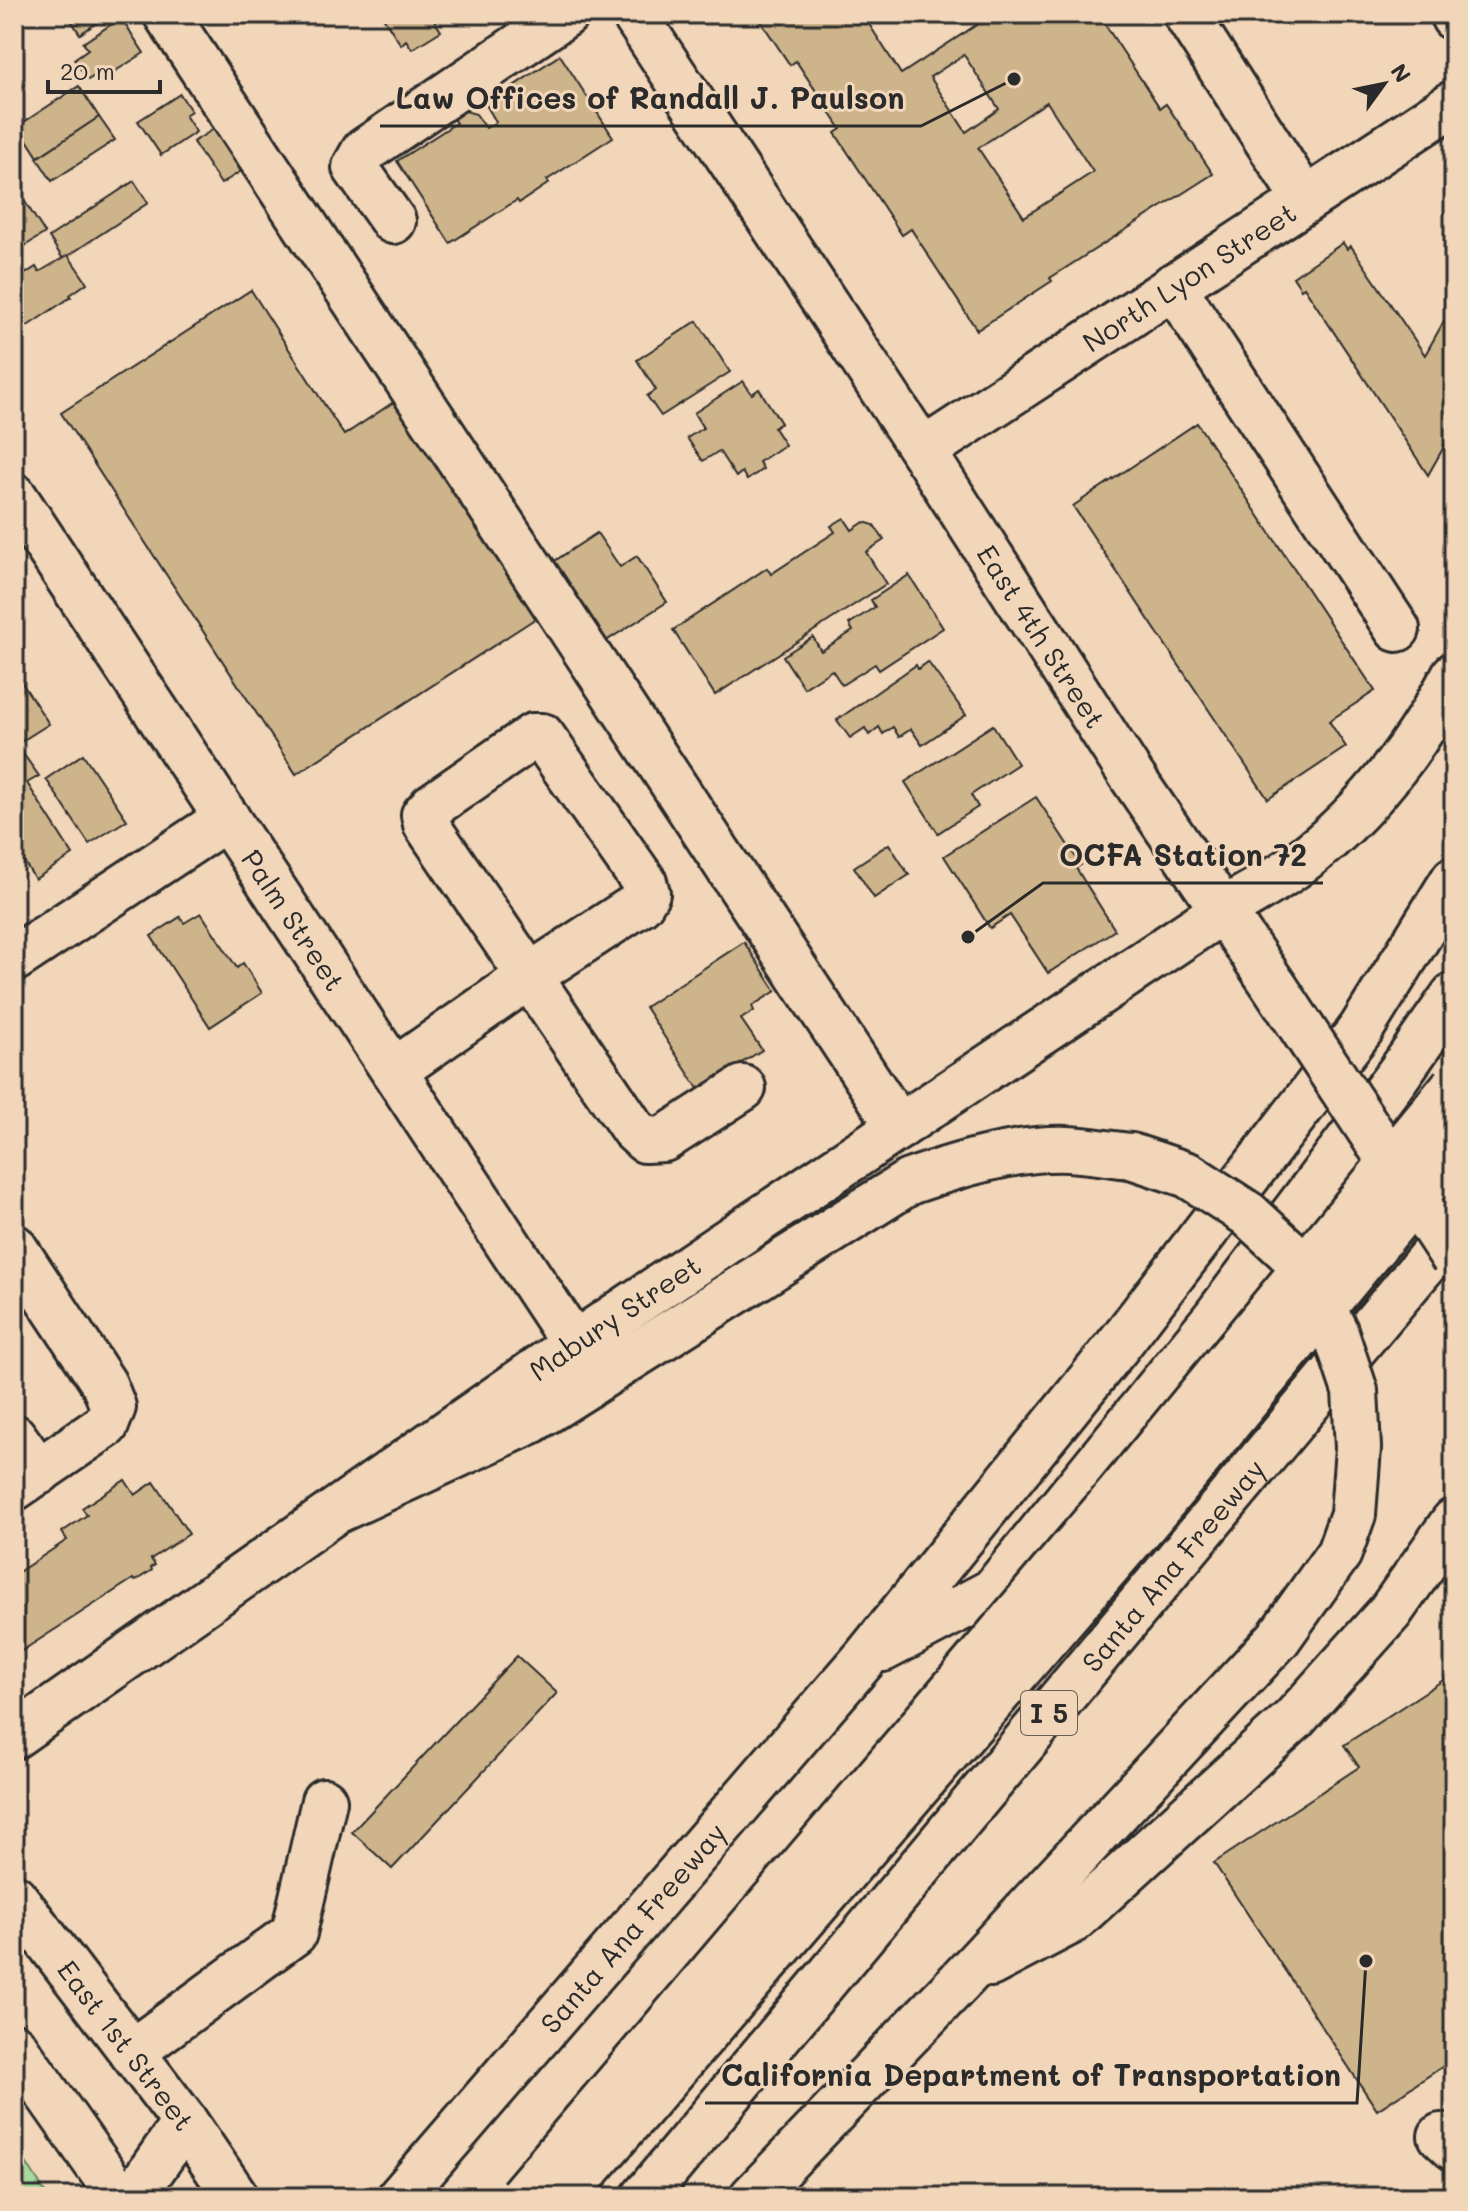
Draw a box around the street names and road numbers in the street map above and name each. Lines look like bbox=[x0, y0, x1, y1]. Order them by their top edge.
street label: North Lyon Street bbox=[1075, 194, 1303, 360]
street label: East 4th Street bbox=[970, 538, 1114, 735]
street label: Palm Street bbox=[234, 842, 354, 997]
street label: Mabury Street bbox=[522, 1247, 707, 1388]
street label: Santa Ana Freeway bbox=[1073, 1451, 1272, 1679]
road number: I 5 bbox=[1021, 1691, 1077, 1735]
street label: Santa Ana Freeway bbox=[532, 1815, 733, 2040]
street label: East 1st Street bbox=[50, 1953, 203, 2138]

